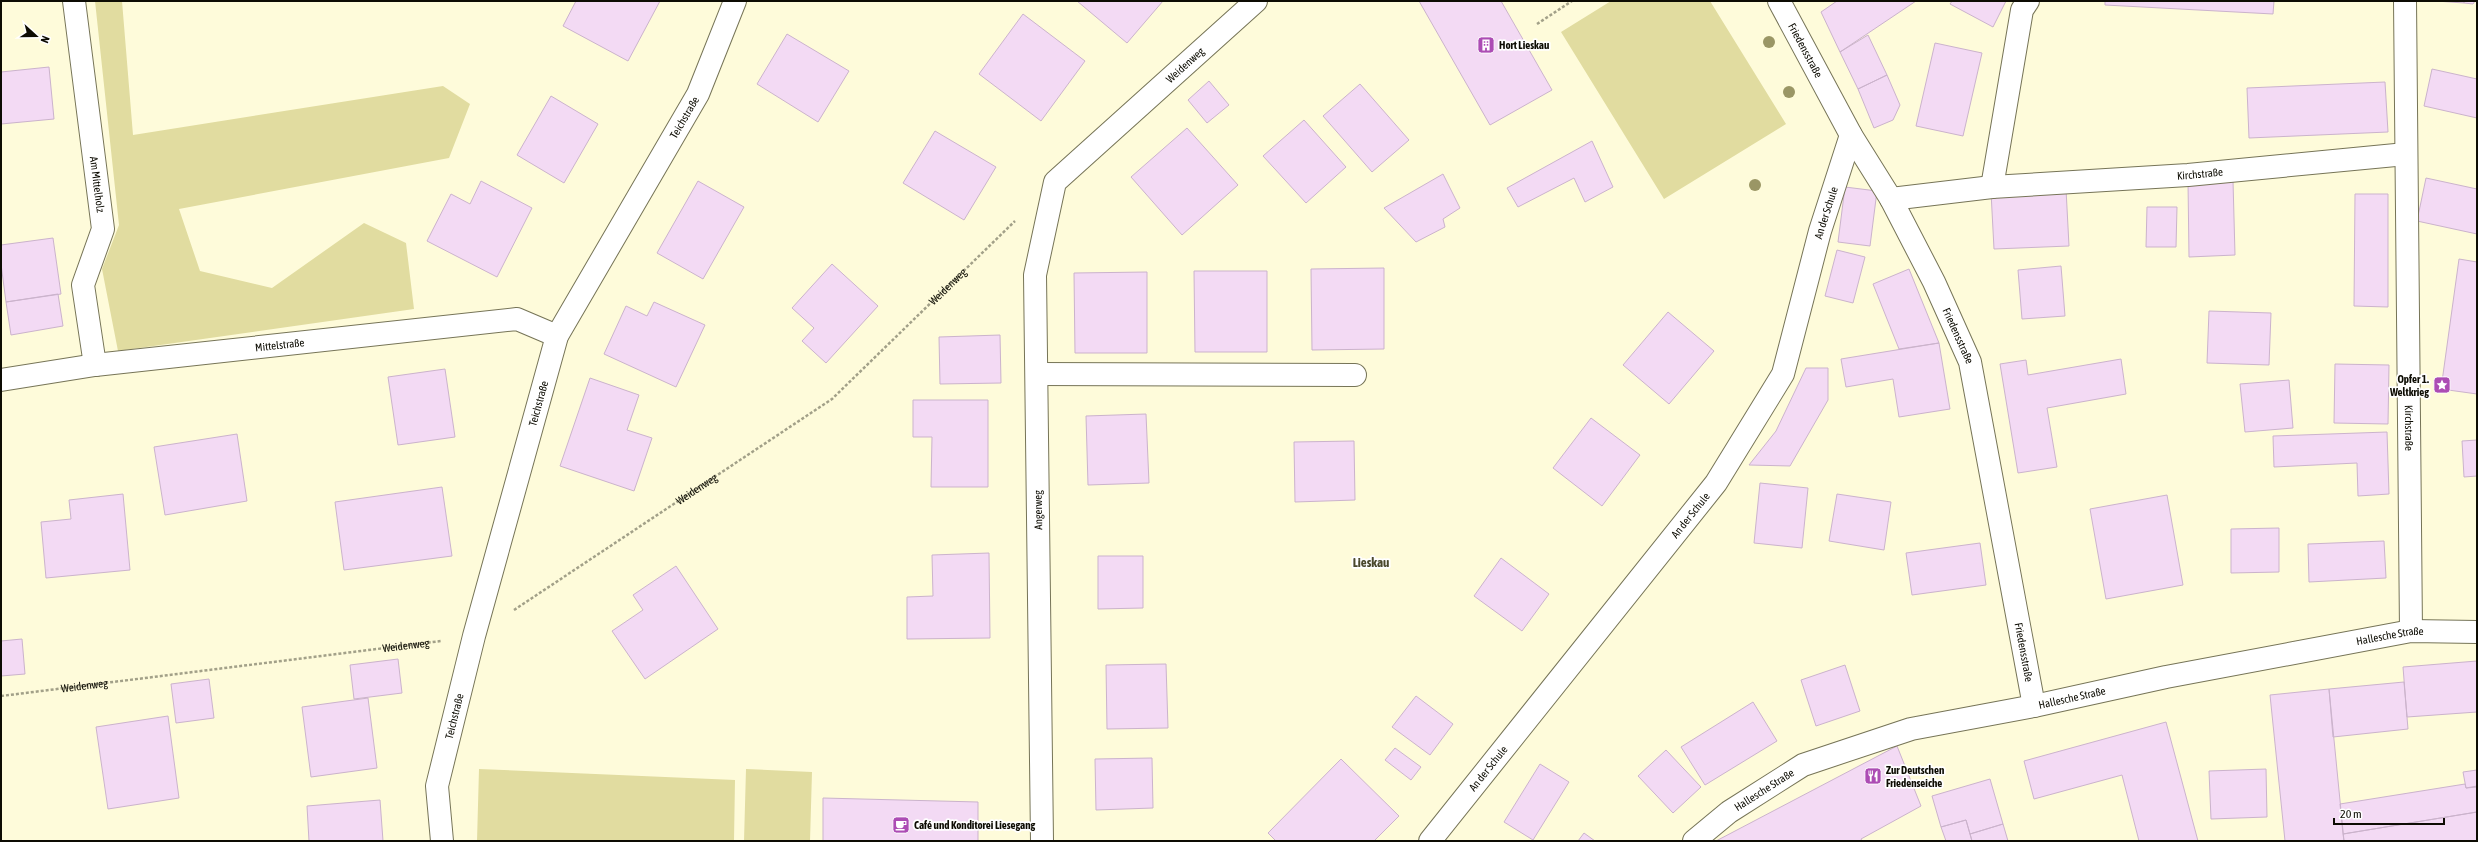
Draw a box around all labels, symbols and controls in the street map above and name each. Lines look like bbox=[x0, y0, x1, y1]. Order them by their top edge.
north arrow bbox=[16, 16, 56, 56]
street label: Friedensstraße bbox=[1786, 21, 1825, 80]
text: N bbox=[39, 34, 52, 45]
building icon: Hort Lieskau bbox=[1476, 35, 1496, 55]
place label: Hort Lieskau bbox=[1499, 39, 1549, 51]
street label: Weidenweg bbox=[1163, 45, 1207, 85]
street label: Teichstraße bbox=[667, 94, 701, 141]
street label: Am Mittelholz bbox=[88, 156, 107, 213]
street label: Kirchstraße bbox=[2177, 166, 2223, 182]
street label: An der Schule bbox=[1812, 185, 1840, 240]
street label: Weidenweg bbox=[927, 266, 969, 307]
street label: Friedensstraße bbox=[1940, 306, 1976, 365]
street label: Mittelstraße bbox=[254, 336, 305, 354]
place label: Opfer 1. Weltkrieg bbox=[2389, 373, 2429, 398]
place icon: Opfer 1. Weltkrieg bbox=[2432, 375, 2452, 395]
street label: Teichstraße bbox=[526, 379, 550, 427]
street label: Kirchstraße bbox=[2403, 405, 2415, 451]
street label: Weidenweg bbox=[674, 471, 720, 507]
street label: Angerweg bbox=[1032, 490, 1044, 530]
street label: An der Schule bbox=[1669, 490, 1712, 540]
district label: Lieskau bbox=[1353, 555, 1389, 570]
street label: Friedensstraße bbox=[2013, 622, 2035, 683]
street label: Hallesche Straße bbox=[2355, 625, 2424, 647]
street label: Weidenweg bbox=[382, 636, 430, 654]
street label: Weidenweg bbox=[60, 677, 109, 694]
street label: Hallesche Straße bbox=[2037, 684, 2107, 711]
street label: Teichstraße bbox=[443, 692, 466, 740]
street label: An der Schule bbox=[1466, 743, 1510, 793]
place label: Zur Deutschen Friedenseiche bbox=[1886, 764, 1944, 789]
street label: Hallesche Straße bbox=[1732, 766, 1796, 813]
restaurant icon: Zur Deutschen Friedenseiche bbox=[1863, 766, 1883, 786]
scale bar bbox=[2334, 800, 2444, 826]
text: 20 m bbox=[2340, 807, 2362, 821]
cafe icon: Café und Konditorei Liesegang bbox=[891, 815, 911, 835]
place label: Café und Konditorei Liesegang bbox=[914, 819, 1036, 831]

